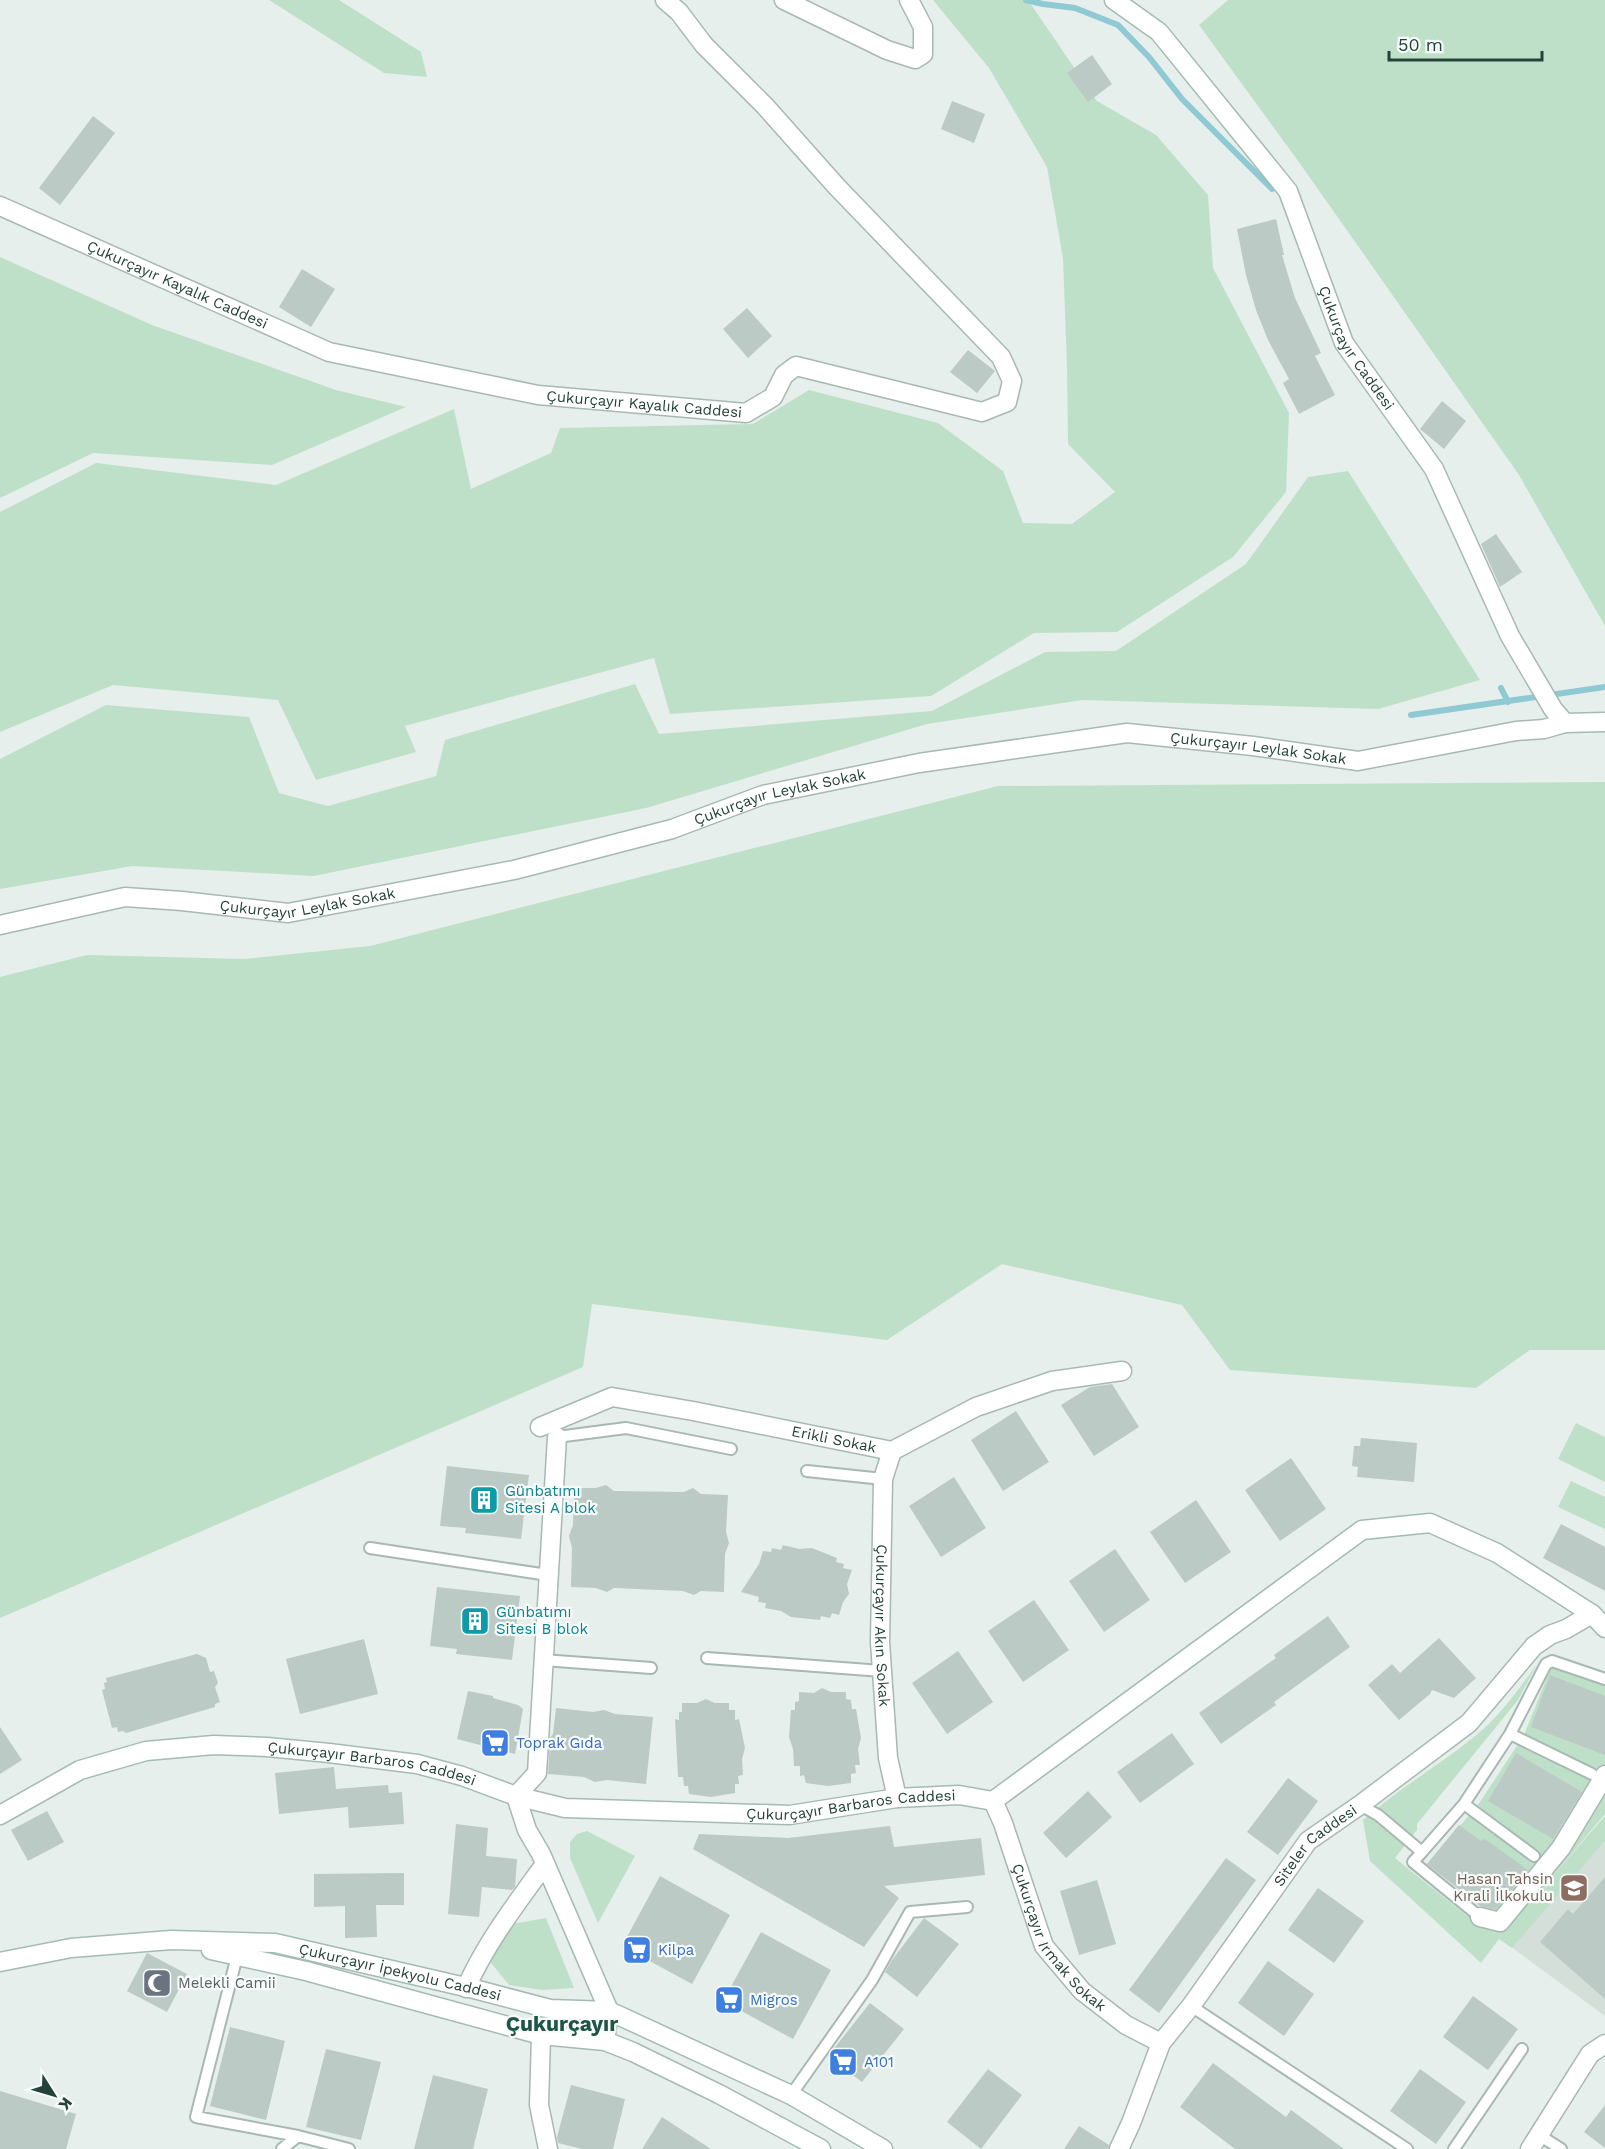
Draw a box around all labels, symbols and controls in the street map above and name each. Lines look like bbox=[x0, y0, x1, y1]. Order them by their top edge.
scale bar bbox=[1389, 24, 1542, 62]
text: 50 m bbox=[1398, 34, 1443, 55]
street label: Çukurçayır Kayalık Caddesi bbox=[84, 237, 271, 333]
street label: Çukurçayır Caddesi bbox=[1315, 283, 1398, 414]
street label: Çukurçayır Kayalık Caddesi bbox=[546, 387, 743, 422]
street label: Çukurçayır Leylak Sokak bbox=[1169, 729, 1348, 768]
street label: Çukurçayır Leylak Sokak bbox=[691, 765, 868, 829]
street label: Çukurçayır Leylak Sokak bbox=[219, 884, 397, 922]
street label: Erikli Sokak bbox=[790, 1422, 878, 1457]
place label: Günbatımı Sitesi A blok bbox=[505, 1482, 596, 1517]
building icon: Günbatımı Sitesi A blok bbox=[468, 1484, 500, 1516]
street label: Çukurçayır Akın Sokak bbox=[871, 1544, 893, 1708]
place label: Günbatımı Sitesi B blok bbox=[496, 1603, 588, 1638]
building icon: Günbatımı Sitesi B blok bbox=[459, 1605, 491, 1637]
supermarket icon: Toprak Gıda bbox=[479, 1727, 511, 1759]
place label: Toprak Gıda bbox=[516, 1734, 603, 1752]
street label: Çukurçayır Barbaros Caddesi bbox=[267, 1738, 478, 1789]
street label: Çukurçayır Barbaros Caddesi bbox=[746, 1786, 956, 1824]
street label: Siteler Caddesi bbox=[1270, 1801, 1360, 1890]
street label: Çukurçayır Irmak Sokak bbox=[1008, 1861, 1110, 2015]
place label: Hasan Tahsin Kırali İlkokulu bbox=[1453, 1870, 1553, 1905]
school or university icon: Hasan Tahsin Kırali İlkokulu bbox=[1558, 1872, 1590, 1904]
supermarket icon: Kilpa bbox=[621, 1934, 653, 1966]
street label: Çukurçayır İpekyolu Caddesi bbox=[297, 1940, 503, 2005]
place label: Kilpa bbox=[658, 1941, 695, 1959]
mosque icon: Melekli Camii bbox=[141, 1967, 173, 1999]
place label: Melekli Camii bbox=[178, 1974, 276, 1992]
supermarket icon: Migros bbox=[713, 1984, 745, 2016]
place label: Migros bbox=[750, 1991, 798, 2009]
district label: Çukurçayır bbox=[506, 2011, 618, 2036]
supermarket icon: A101 bbox=[827, 2046, 859, 2078]
place label: A101 bbox=[864, 2053, 894, 2071]
north arrow bbox=[24, 2065, 84, 2125]
text: K bbox=[55, 2094, 77, 2114]

